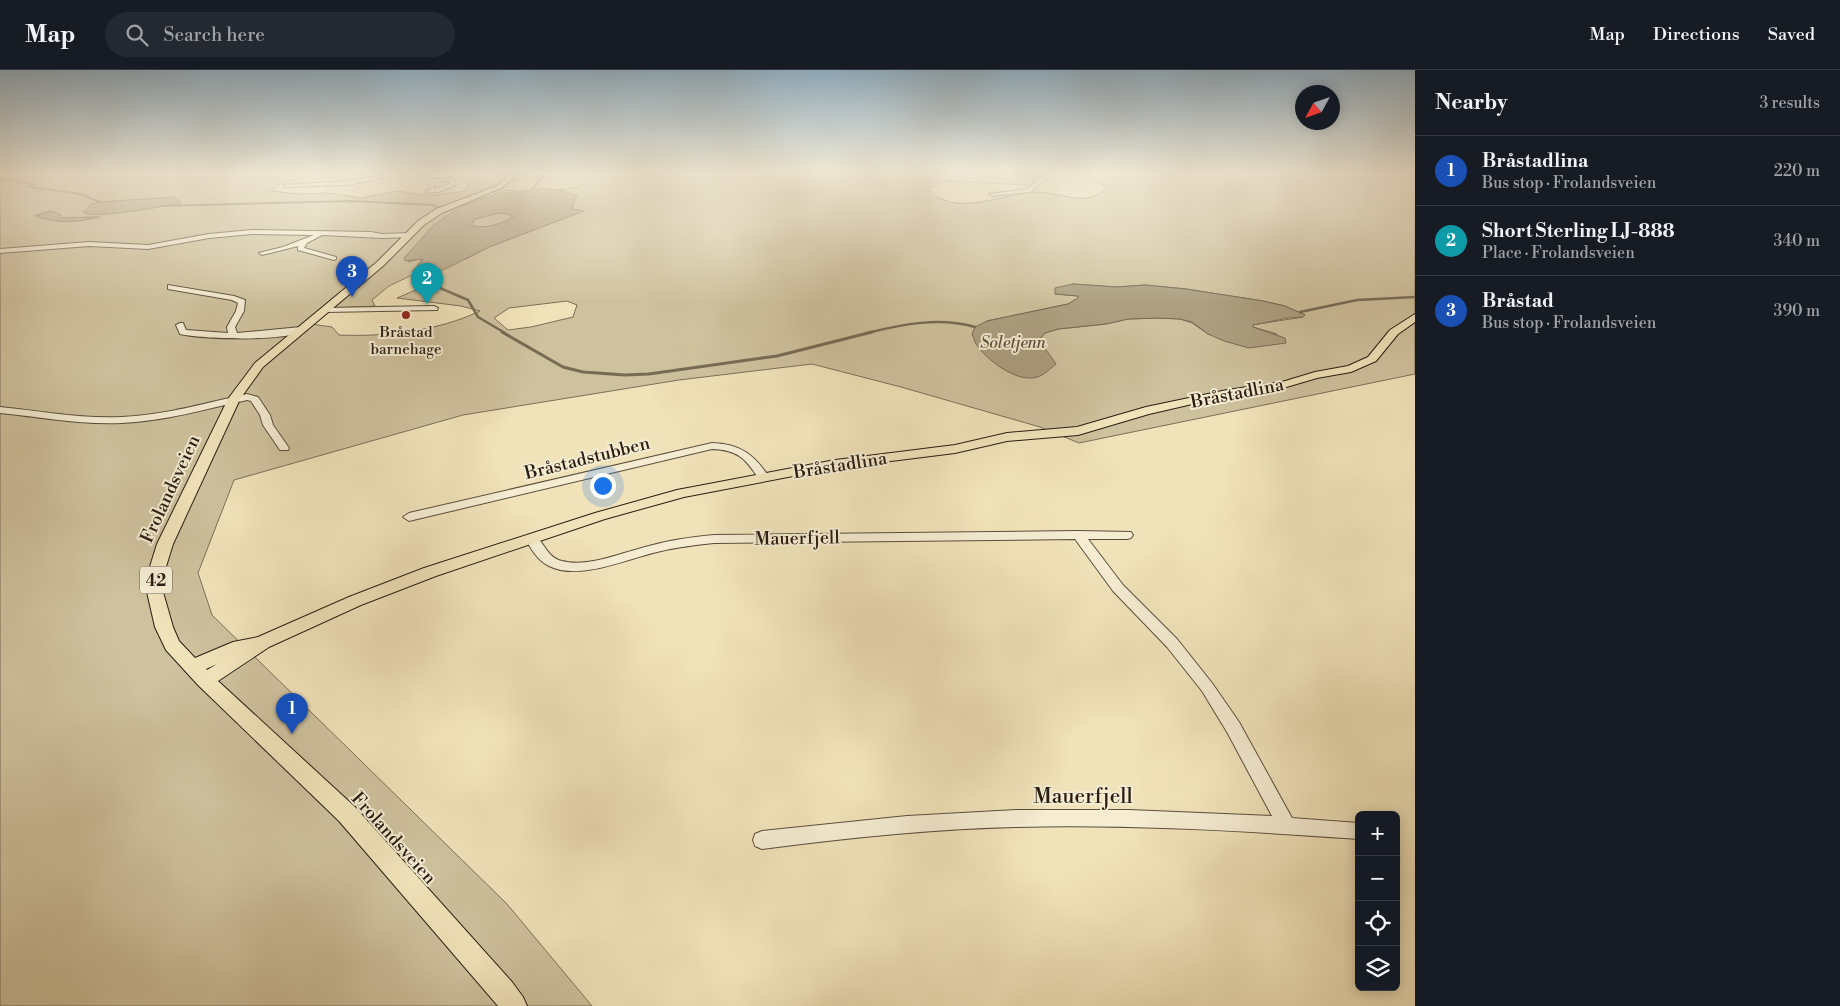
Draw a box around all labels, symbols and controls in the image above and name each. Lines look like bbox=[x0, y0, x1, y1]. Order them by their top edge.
search box bbox=[105, 12, 455, 57]
text: Map bbox=[25, 20, 75, 50]
icon: search bbox=[123, 21, 151, 49]
text: Search here bbox=[163, 23, 265, 47]
text: Map bbox=[1589, 23, 1625, 46]
text: Directions bbox=[1653, 23, 1740, 46]
text: Saved bbox=[1768, 23, 1815, 46]
north arrow bbox=[1295, 85, 1340, 130]
text: Nearby bbox=[1435, 90, 1508, 116]
text: 3 results bbox=[1759, 93, 1820, 113]
text: Bråstadlina bbox=[1482, 149, 1588, 173]
text: 1 bbox=[1447, 161, 1455, 181]
text: 220 m bbox=[1774, 161, 1820, 181]
text: Bus stop · Frolandsveien bbox=[1482, 173, 1656, 193]
text: Short Sterling LJ-888 bbox=[1482, 219, 1675, 243]
text: 2 bbox=[1446, 231, 1456, 251]
text: 340 m bbox=[1773, 231, 1820, 251]
text: Place · Frolandsveien bbox=[1482, 243, 1635, 263]
pin: 3 bbox=[336, 256, 368, 297]
pin: 2 bbox=[411, 263, 443, 304]
text: Bråstad bbox=[1482, 289, 1554, 313]
text: 3 bbox=[1446, 301, 1456, 321]
text: 390 m bbox=[1774, 301, 1820, 321]
marker: Bråstad barnehage bbox=[400, 309, 412, 321]
text: Bus stop · Frolandsveien bbox=[1482, 313, 1656, 333]
place label: Bråstad barnehage bbox=[370, 323, 442, 359]
water label: Soletjenn bbox=[980, 333, 1047, 353]
street label: Bråstadlina bbox=[1187, 373, 1287, 414]
street label: Frolandsveien bbox=[135, 431, 206, 547]
street label: Bråstadstubben bbox=[521, 432, 652, 485]
street label: Bråstadlina bbox=[791, 447, 889, 484]
your location bbox=[590, 473, 616, 499]
street label: Mauerfjell bbox=[754, 526, 841, 551]
road number: 42 bbox=[140, 566, 172, 594]
pin: 1 bbox=[276, 693, 308, 734]
street label: Mauerfjell bbox=[1033, 784, 1133, 810]
street label: Frolandsveien bbox=[346, 787, 441, 890]
map controls bbox=[1355, 811, 1400, 991]
button: + bbox=[1355, 811, 1400, 856]
button: − bbox=[1355, 856, 1400, 901]
button: locate bbox=[1355, 901, 1400, 946]
button: layers bbox=[1355, 946, 1400, 991]

